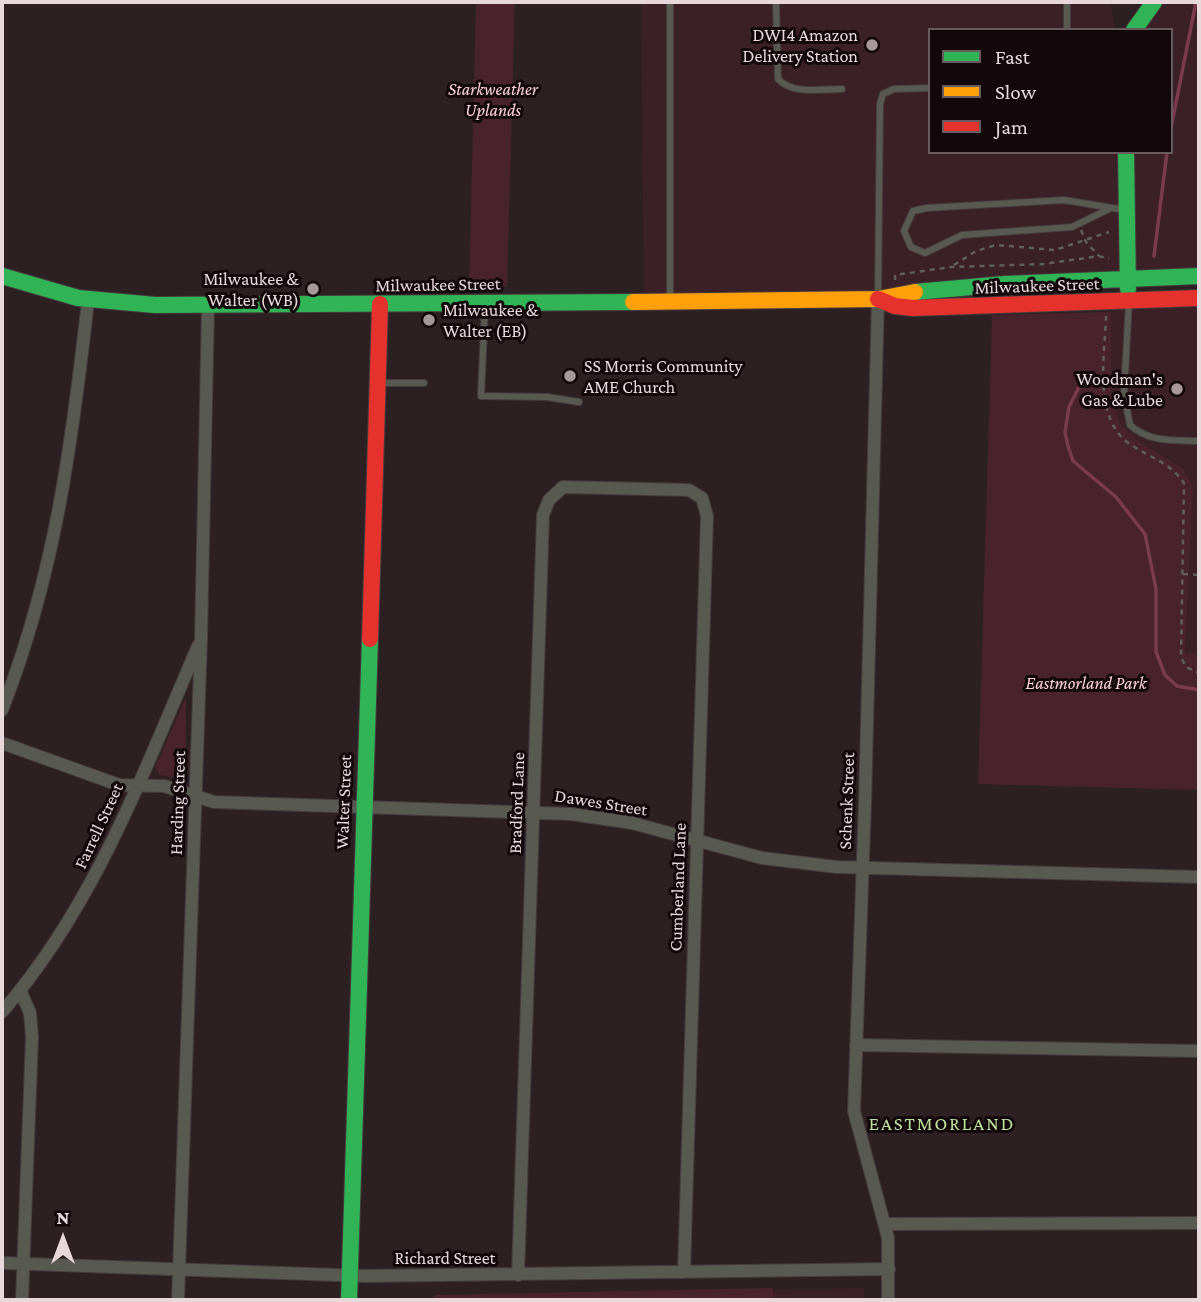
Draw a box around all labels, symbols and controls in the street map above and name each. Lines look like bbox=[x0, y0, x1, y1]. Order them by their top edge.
place label: DWI4 Amazon Delivery Station bbox=[743, 24, 858, 66]
legend bbox=[928, 28, 1173, 154]
marker: DWI4 Amazon Delivery Station bbox=[864, 37, 880, 53]
text: Fast bbox=[995, 45, 1030, 69]
park label: Starkweather Uplands bbox=[448, 78, 538, 120]
text: Slow bbox=[995, 80, 1036, 104]
text: Jam bbox=[995, 115, 1028, 139]
place label: Milwaukee & Walter (WB) bbox=[203, 268, 299, 310]
street label: Milwaukee Street bbox=[375, 273, 501, 297]
street label: Milwaukee Street bbox=[974, 273, 1100, 299]
marker: Milwaukee & Walter (WB) bbox=[305, 281, 321, 297]
place label: Milwaukee & Walter (EB) bbox=[443, 299, 539, 342]
marker: Milwaukee & Walter (EB) bbox=[421, 312, 437, 328]
place label: SS Morris Community AME Church bbox=[584, 355, 742, 398]
marker: SS Morris Community AME Church bbox=[562, 368, 578, 384]
place label: Woodman's Gas & Lube bbox=[1076, 368, 1163, 410]
marker: Woodman's Gas & Lube bbox=[1169, 381, 1185, 397]
park label: Eastmorland Park bbox=[1025, 672, 1147, 694]
street label: Harding Street bbox=[165, 751, 191, 855]
street label: Bradford Lane bbox=[504, 752, 530, 854]
street label: Schenk Street bbox=[835, 752, 859, 850]
street label: Walter Street bbox=[332, 754, 356, 850]
street label: Farrell Street bbox=[70, 780, 128, 872]
street label: Dawes Street bbox=[553, 785, 649, 821]
street label: Cumberland Lane bbox=[665, 822, 691, 952]
district label: EASTMORLAND bbox=[870, 1113, 1014, 1135]
north arrow bbox=[28, 1204, 98, 1274]
text: N bbox=[57, 1207, 69, 1228]
street label: Richard Street bbox=[394, 1247, 496, 1269]

